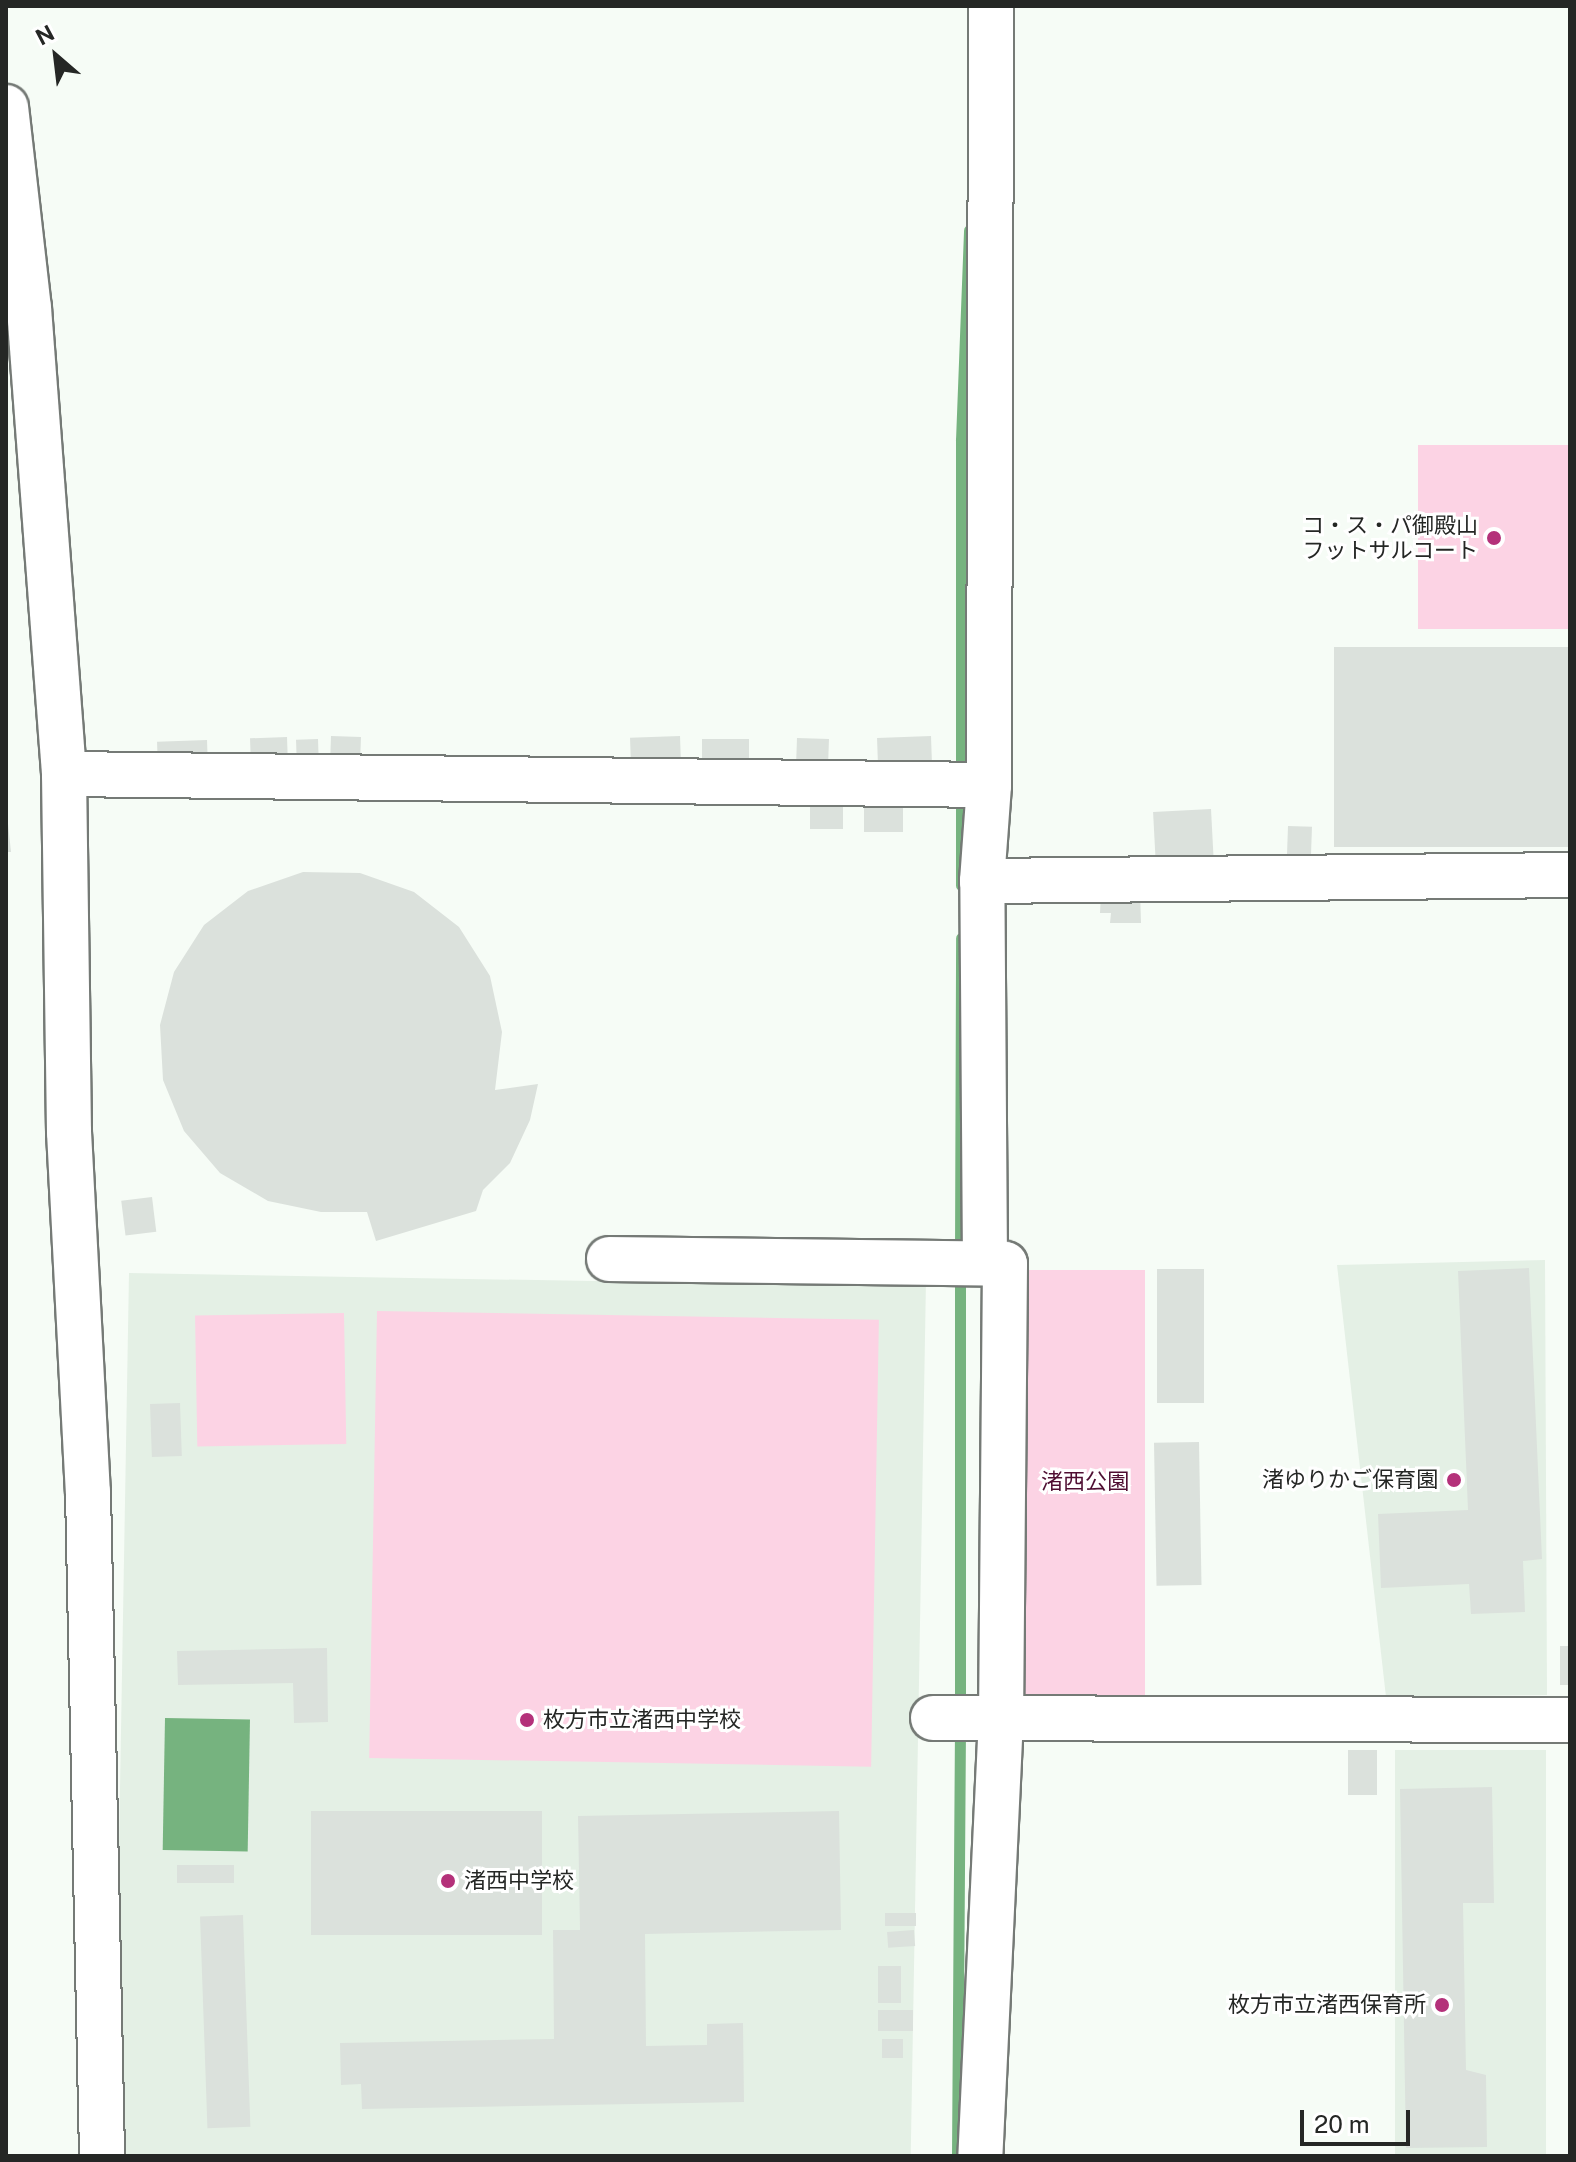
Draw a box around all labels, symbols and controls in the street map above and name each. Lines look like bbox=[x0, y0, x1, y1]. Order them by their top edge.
north arrow bbox=[16, 16, 96, 96]
text: N bbox=[31, 19, 58, 50]
place label: コ・ス・パ御殿山 フットサルコート bbox=[1302, 512, 1478, 564]
marker: コ・ス・パ御殿山 フットサルコート bbox=[1485, 529, 1503, 547]
place label: 渚ゆりかご保育園 bbox=[1262, 1467, 1438, 1493]
park label: 渚西公園 bbox=[1041, 1469, 1129, 1495]
marker: 渚ゆりかご保育園 bbox=[1445, 1471, 1463, 1489]
place label: 枚方市立渚西中学校 bbox=[543, 1707, 741, 1733]
marker: 枚方市立渚西中学校 bbox=[518, 1711, 536, 1729]
place label: 渚西中学校 bbox=[464, 1868, 574, 1894]
marker: 渚西中学校 bbox=[439, 1872, 457, 1890]
place label: 枚方市立渚西保育所 bbox=[1228, 1992, 1426, 2018]
marker: 枚方市立渚西保育所 bbox=[1433, 1996, 1451, 2014]
scale bar bbox=[1304, 2094, 1414, 2144]
text: 20 m bbox=[1314, 2110, 1370, 2138]

